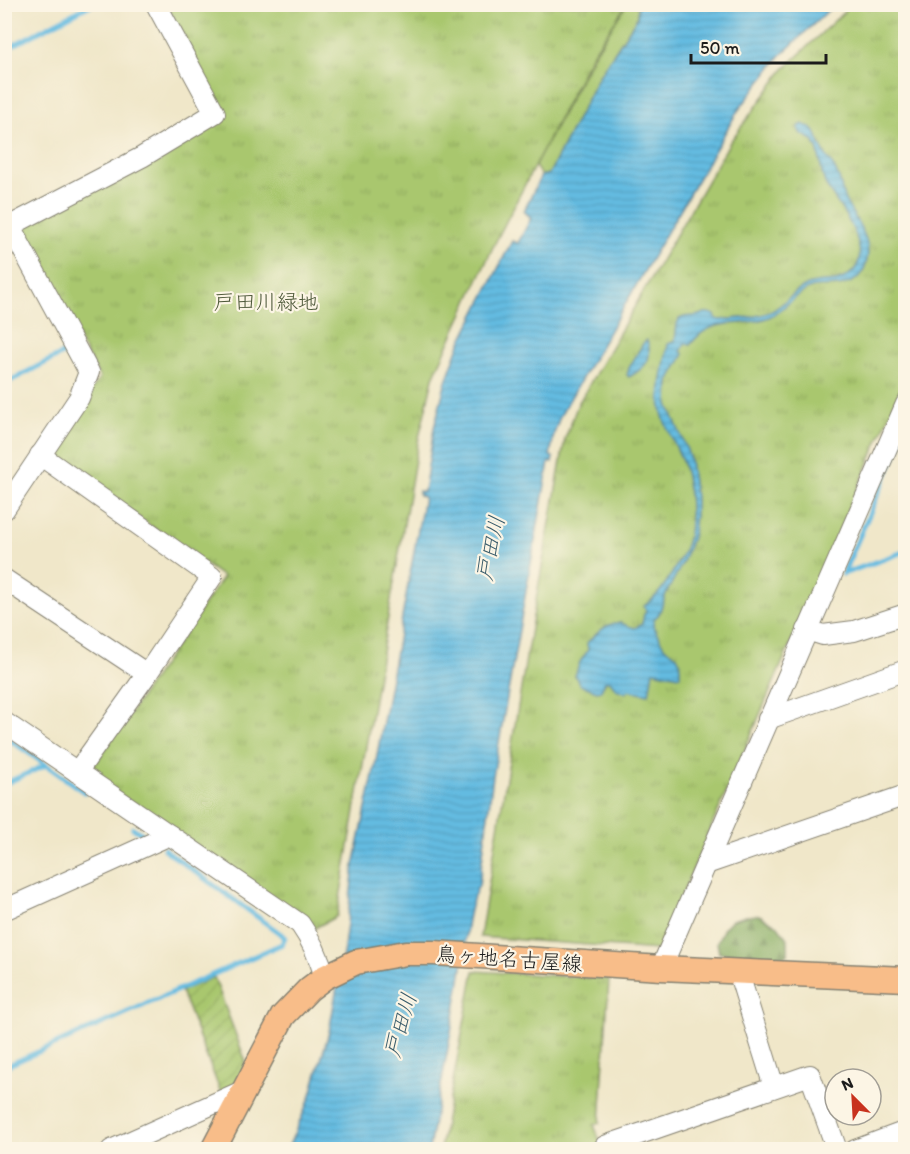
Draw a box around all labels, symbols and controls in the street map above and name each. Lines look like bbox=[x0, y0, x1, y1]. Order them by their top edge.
scale bar bbox=[691, 27, 826, 65]
text: 50 m bbox=[700, 37, 740, 59]
park label: 戸田川緑地 bbox=[214, 289, 319, 314]
water label: 戸田川 bbox=[470, 513, 511, 583]
street label: 鳥ヶ地名古屋線 bbox=[435, 941, 583, 976]
water label: 戸田川 bbox=[378, 990, 423, 1061]
north arrow bbox=[823, 1067, 883, 1127]
text: N bbox=[838, 1073, 856, 1095]

